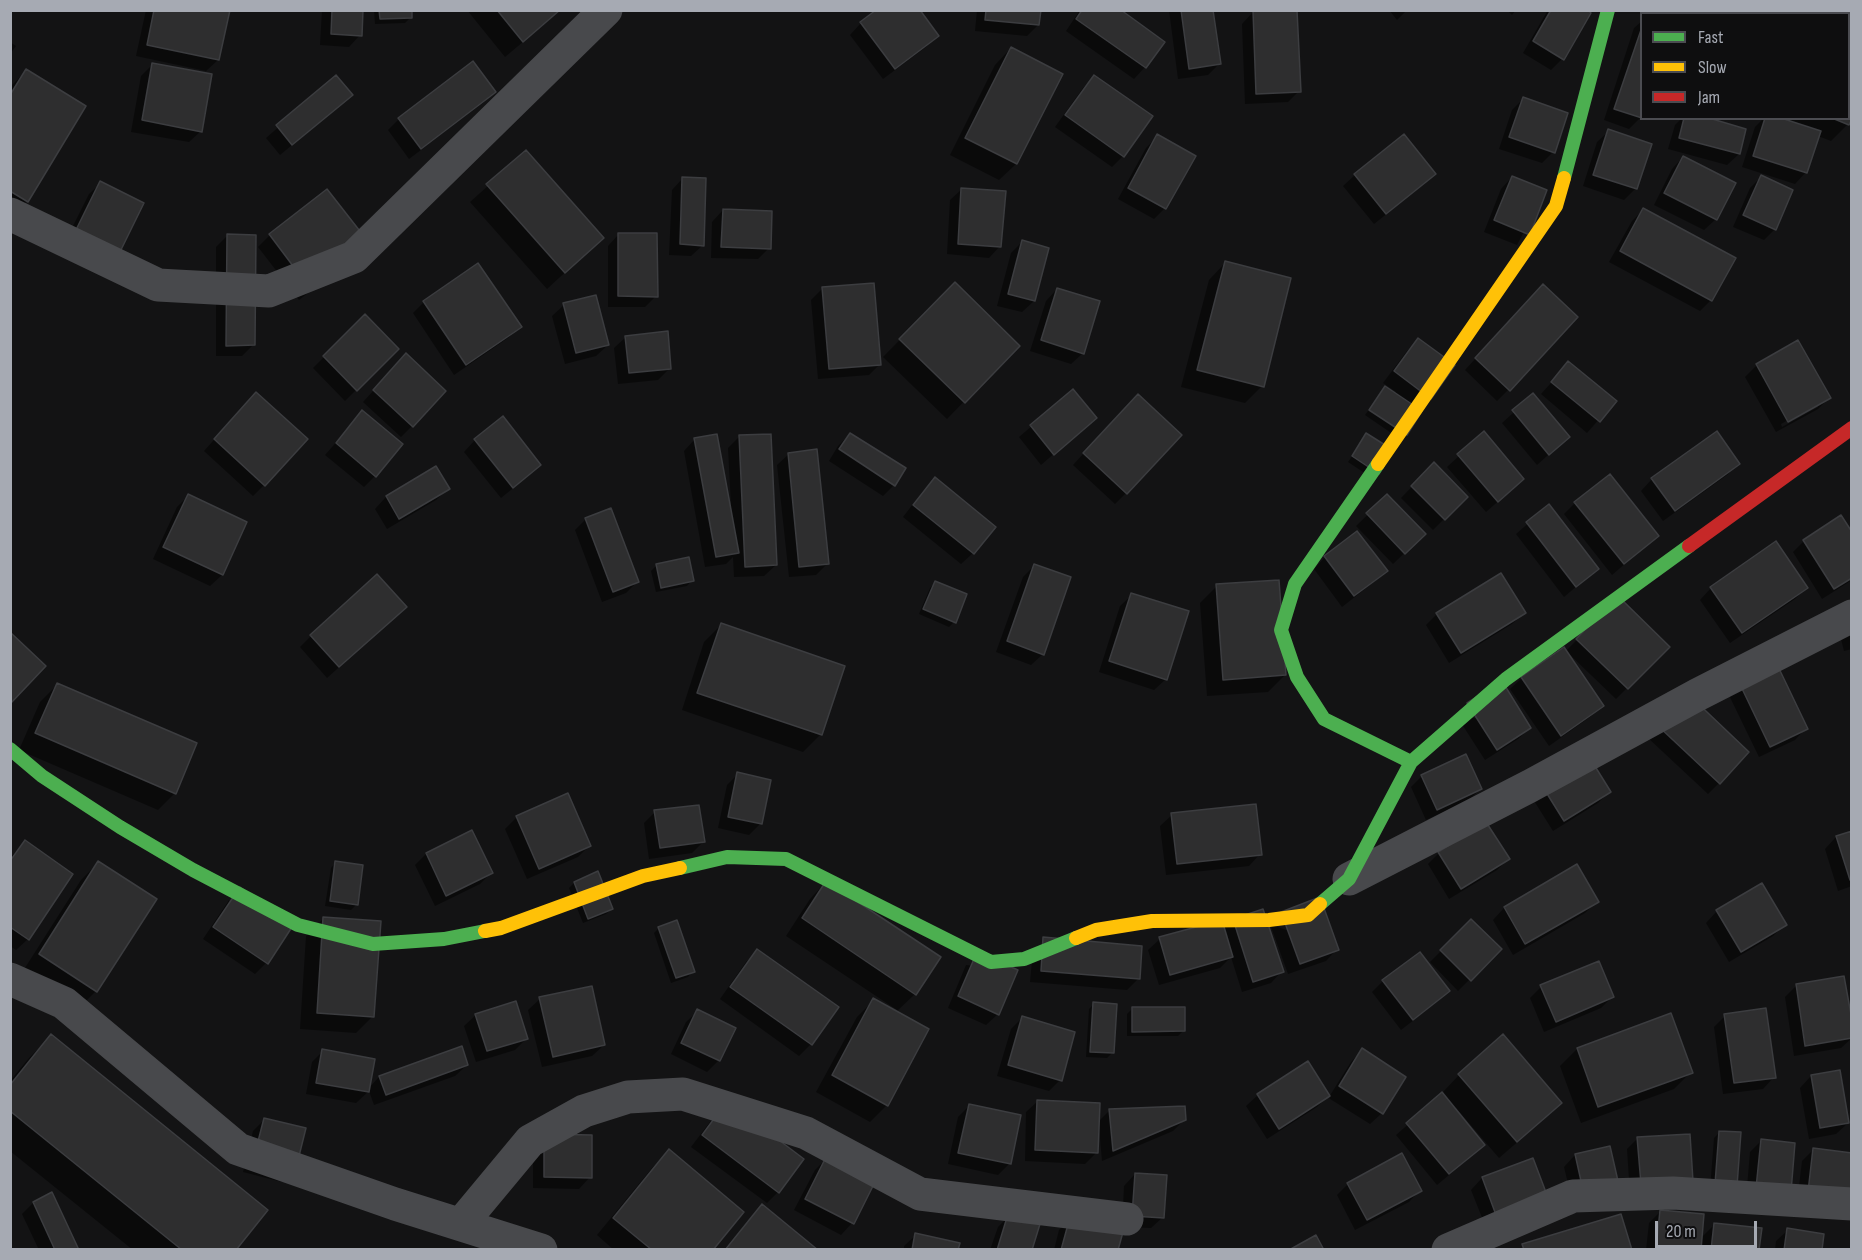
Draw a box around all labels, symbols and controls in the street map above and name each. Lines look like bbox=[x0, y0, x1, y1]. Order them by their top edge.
legend bbox=[1640, 12, 1850, 120]
text: Fast bbox=[1698, 27, 1723, 48]
text: Slow bbox=[1698, 57, 1727, 78]
text: Jam bbox=[1698, 87, 1720, 108]
scale bar bbox=[1658, 1209, 1760, 1247]
text: 20 m bbox=[1666, 1221, 1696, 1242]

